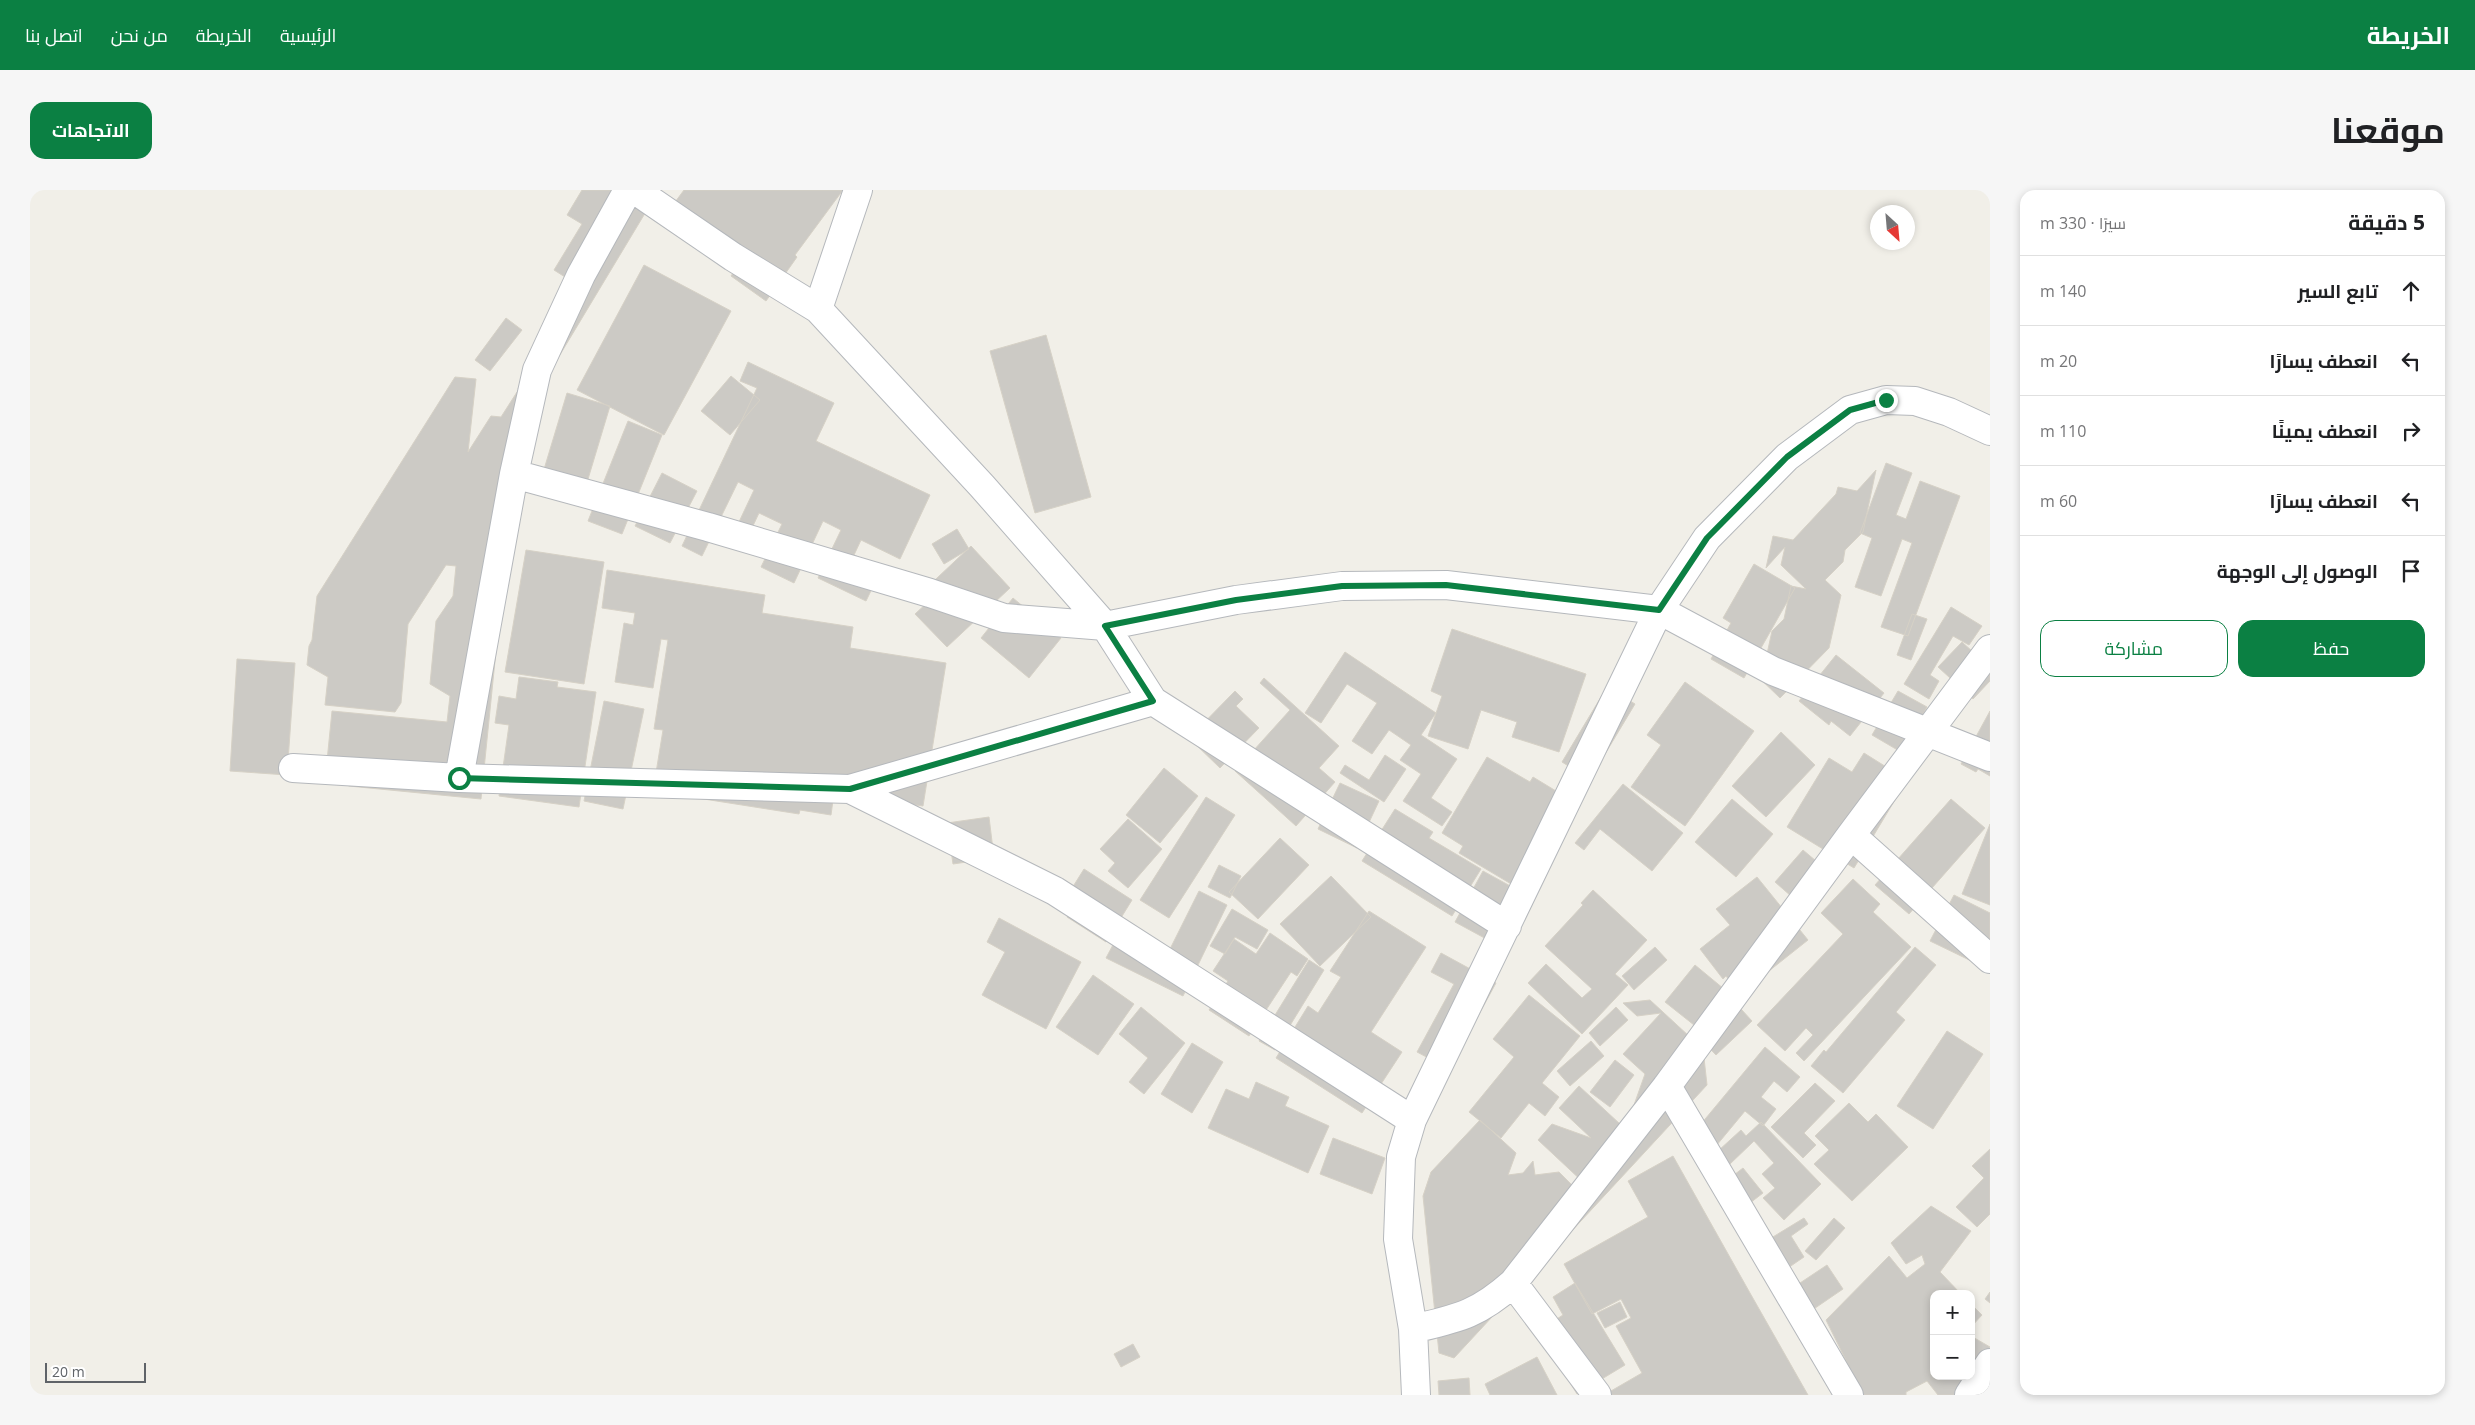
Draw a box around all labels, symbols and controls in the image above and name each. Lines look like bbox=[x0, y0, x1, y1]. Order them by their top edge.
text: الخريطة bbox=[2367, 18, 2450, 51]
text: اتصل بنا bbox=[25, 23, 83, 47]
text: من نحن bbox=[111, 23, 168, 47]
text: الخريطة bbox=[196, 23, 252, 47]
text: الرئيسية bbox=[280, 23, 336, 47]
button: الاتجاهات bbox=[30, 102, 152, 159]
text: موقعنا bbox=[2331, 106, 2445, 153]
north arrow bbox=[1870, 205, 1915, 250]
text: 5 دقيقة bbox=[2348, 208, 2425, 236]
text: سيرًا · 330 m bbox=[2040, 212, 2126, 234]
icon: ahead bbox=[2397, 277, 2425, 305]
text: تابع السير bbox=[2298, 278, 2378, 304]
text: 140 m bbox=[2040, 280, 2086, 302]
icon: left bbox=[2397, 347, 2425, 375]
text: انعطف يسارًا bbox=[2269, 348, 2378, 374]
text: 20 m bbox=[2040, 350, 2077, 372]
route end bbox=[1875, 389, 1898, 412]
icon: right bbox=[2397, 417, 2425, 445]
text: انعطف يمينًا bbox=[2272, 418, 2378, 444]
text: 110 m bbox=[2040, 420, 2086, 442]
icon: left bbox=[2397, 487, 2425, 515]
text: انعطف يسارًا bbox=[2269, 488, 2378, 514]
text: 60 m bbox=[2040, 490, 2077, 512]
icon: arrive bbox=[2397, 557, 2425, 585]
text: الوصول إلى الوجهة bbox=[2217, 558, 2378, 584]
button: مشاركة bbox=[2040, 620, 2228, 677]
button: حفظ bbox=[2238, 620, 2425, 677]
route start bbox=[448, 767, 471, 790]
map controls bbox=[1930, 1290, 1975, 1380]
button: + bbox=[1930, 1290, 1975, 1335]
button: − bbox=[1930, 1335, 1975, 1380]
scale bar bbox=[45, 1360, 146, 1383]
text: 20 m bbox=[52, 1362, 85, 1381]

